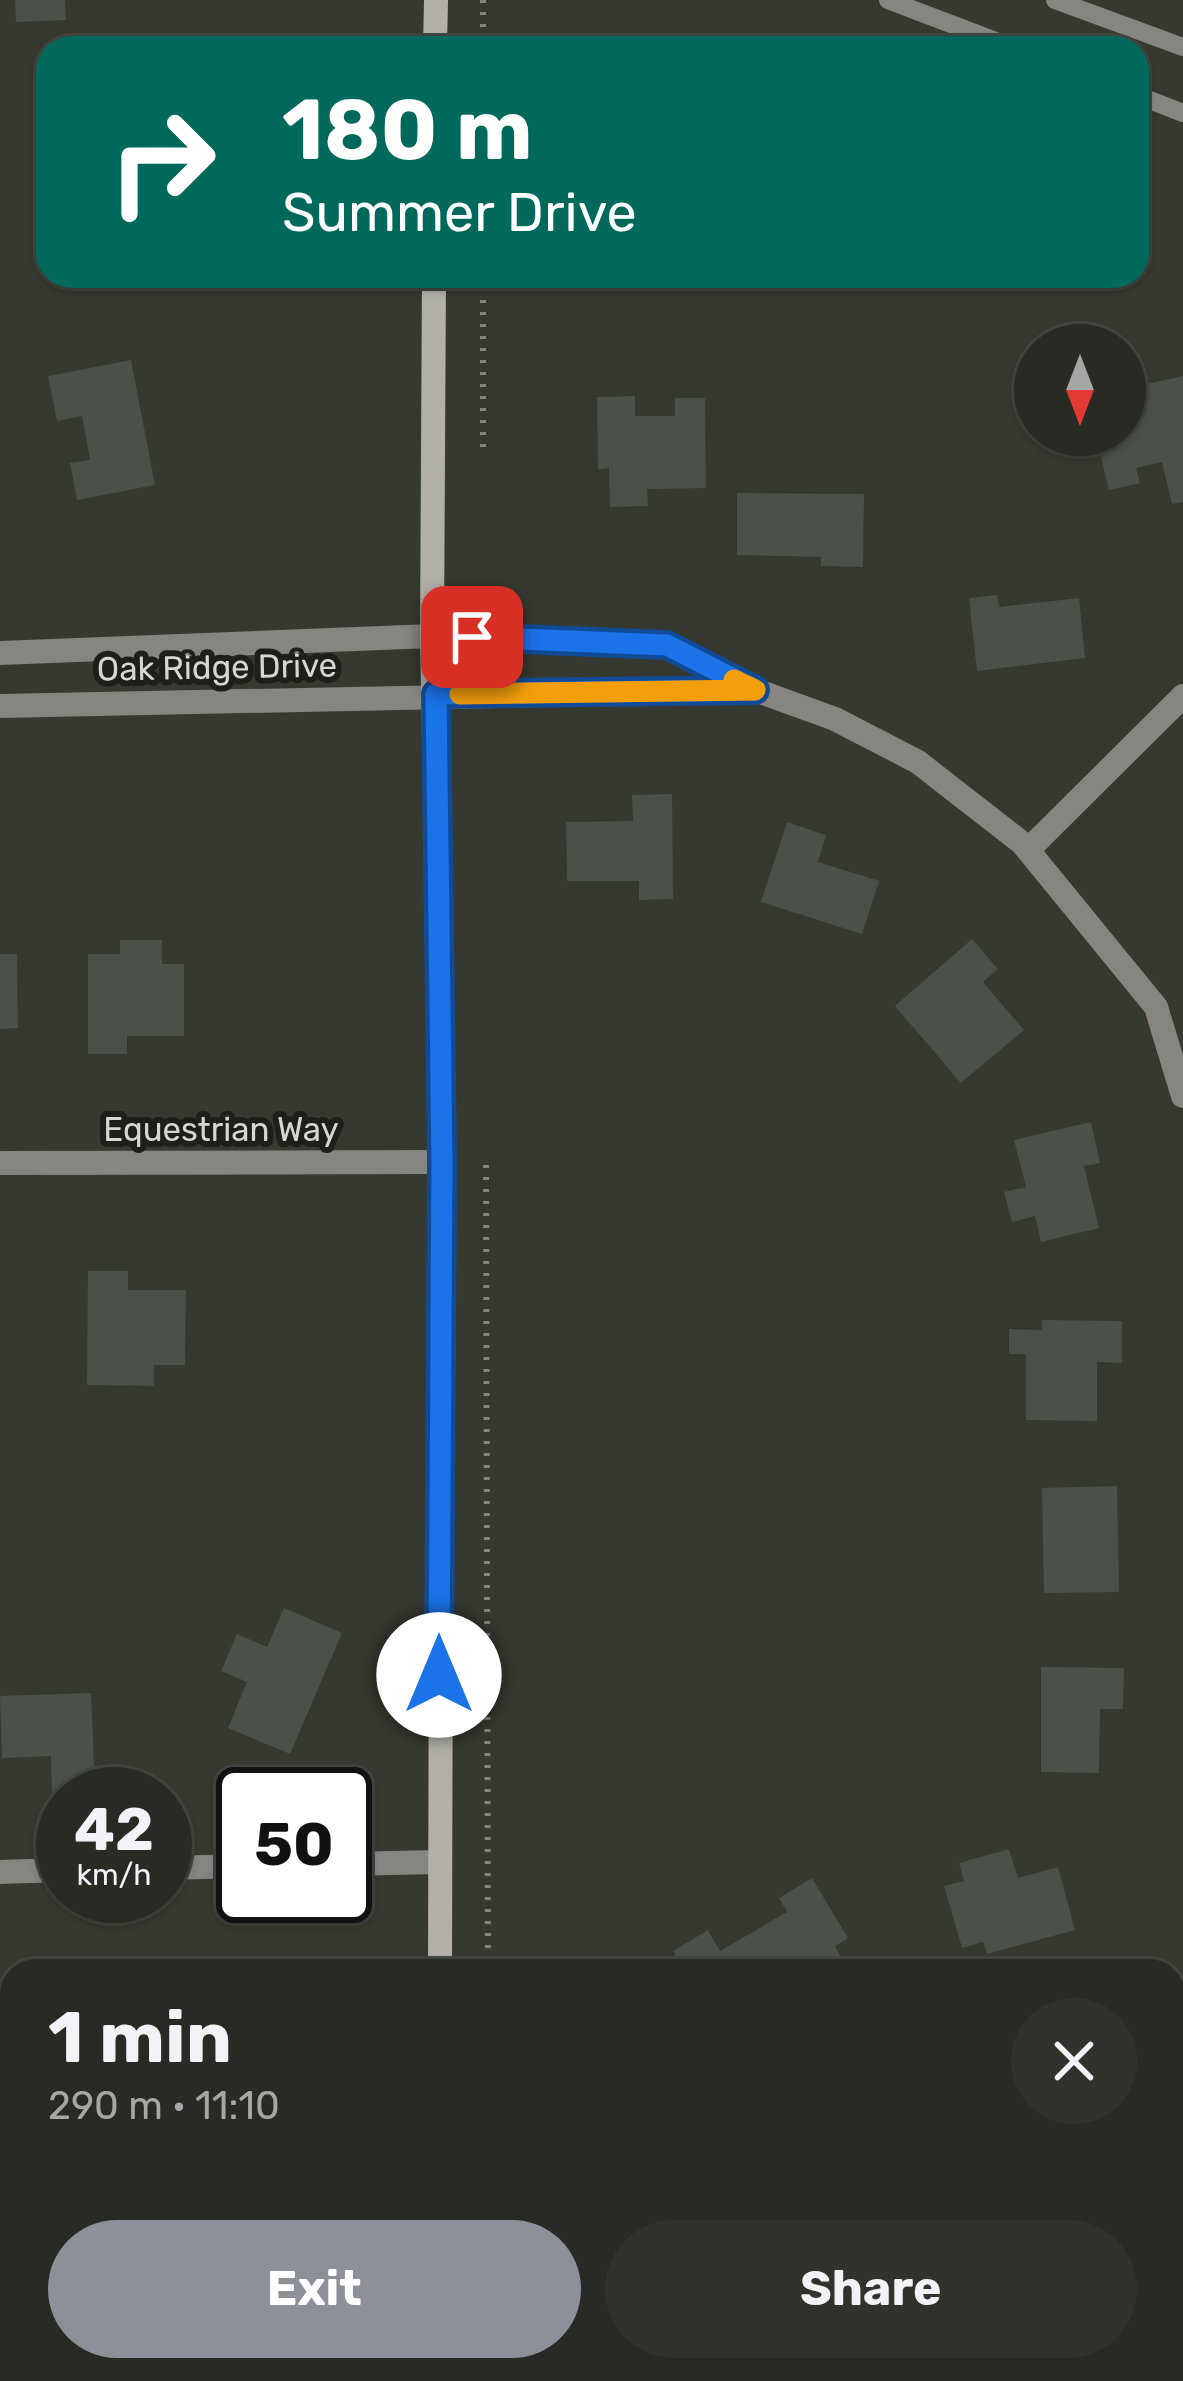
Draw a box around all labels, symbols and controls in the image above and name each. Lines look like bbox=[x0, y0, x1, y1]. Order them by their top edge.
text: 180 m bbox=[282, 80, 533, 180]
icon: right bbox=[84, 84, 240, 240]
text: Summer Drive bbox=[282, 181, 637, 245]
north arrow bbox=[1014, 324, 1146, 456]
map controls bbox=[1014, 324, 1146, 456]
pin bbox=[421, 586, 523, 688]
icon: arrive bbox=[439, 604, 505, 670]
street label: Oak Ridge Drive bbox=[97, 645, 337, 689]
street label: Equestrian Way bbox=[103, 1110, 339, 1149]
position arrow bbox=[376, 1612, 502, 1738]
speed limit sign: 50 bbox=[216, 1767, 372, 1923]
text: 42 bbox=[74, 1794, 154, 1865]
text: km/h bbox=[77, 1857, 151, 1893]
text: 1 min bbox=[48, 1995, 232, 2080]
button: close bbox=[1011, 1998, 1137, 2124]
text: 290 m · 11:10 bbox=[48, 2083, 280, 2129]
button: Exit bbox=[48, 2220, 581, 2358]
button: Share bbox=[605, 2220, 1137, 2358]

